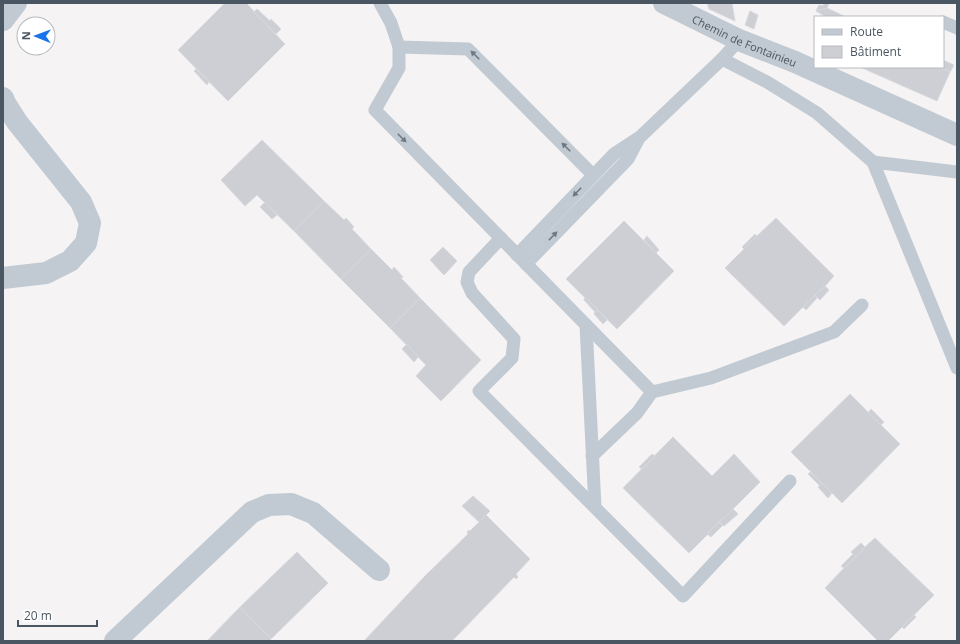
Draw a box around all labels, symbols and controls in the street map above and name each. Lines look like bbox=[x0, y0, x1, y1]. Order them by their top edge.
street label: Chemin de Fontainieu bbox=[690, 11, 799, 70]
north arrow bbox=[16, 16, 56, 56]
legend bbox=[814, 16, 944, 68]
text: Route bbox=[850, 23, 883, 40]
text: N bbox=[18, 31, 33, 40]
text: Bâtiment bbox=[850, 43, 901, 60]
one-way arrow bbox=[470, 50, 479, 60]
one-way arrow bbox=[397, 133, 407, 143]
one-way arrow bbox=[561, 142, 571, 152]
one-way arrow bbox=[572, 187, 582, 197]
one-way arrow bbox=[548, 231, 558, 241]
scale bar bbox=[18, 602, 97, 628]
text: 20 m bbox=[24, 607, 52, 624]

